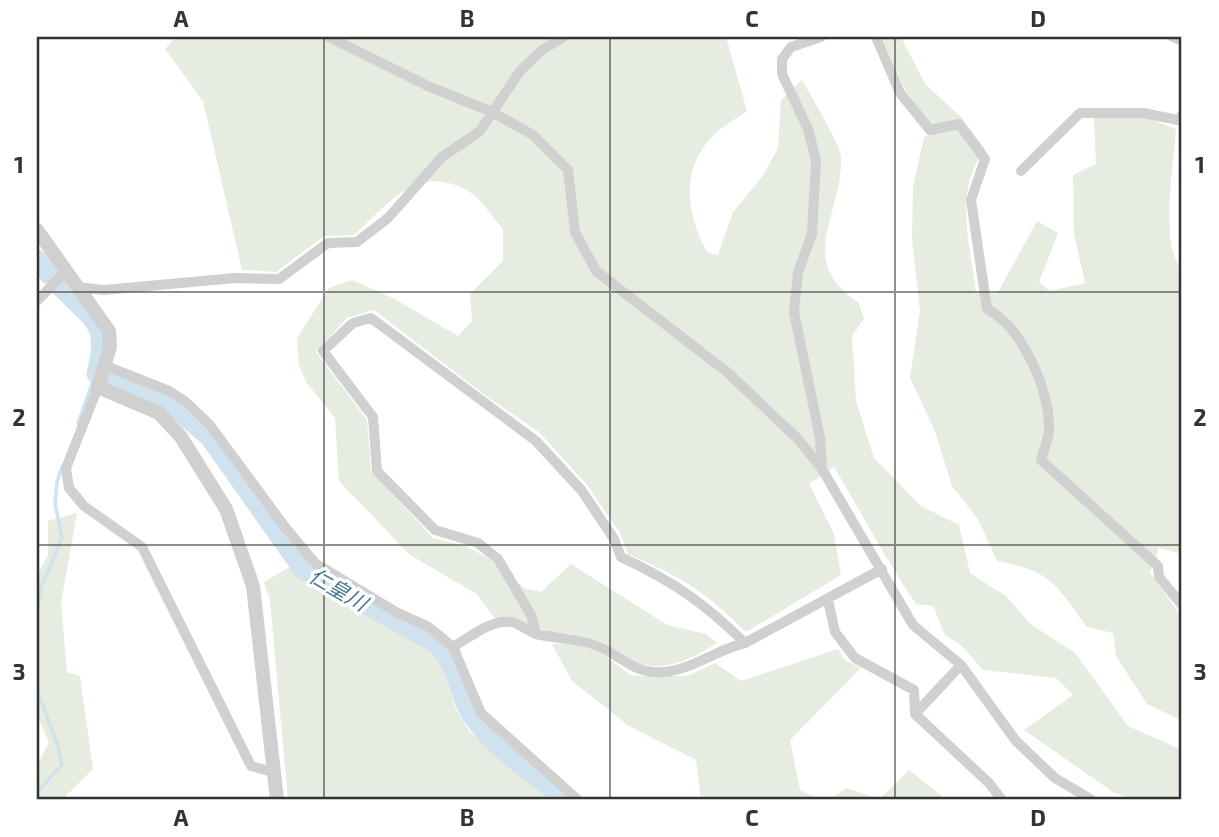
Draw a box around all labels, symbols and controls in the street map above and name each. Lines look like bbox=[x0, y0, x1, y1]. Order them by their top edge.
text: A bbox=[173, 4, 189, 32]
text: B bbox=[460, 4, 474, 32]
text: C bbox=[745, 4, 759, 32]
text: D bbox=[1030, 4, 1046, 32]
text: 1 bbox=[14, 150, 24, 178]
text: 1 bbox=[1195, 150, 1205, 178]
text: 2 bbox=[12, 403, 26, 431]
text: 2 bbox=[1193, 403, 1207, 431]
water label: 仁皇川 bbox=[305, 562, 374, 616]
text: 3 bbox=[12, 657, 26, 685]
text: 3 bbox=[1193, 657, 1207, 685]
text: A bbox=[173, 803, 189, 831]
text: B bbox=[460, 803, 474, 831]
text: C bbox=[745, 803, 759, 831]
text: D bbox=[1030, 803, 1046, 831]

